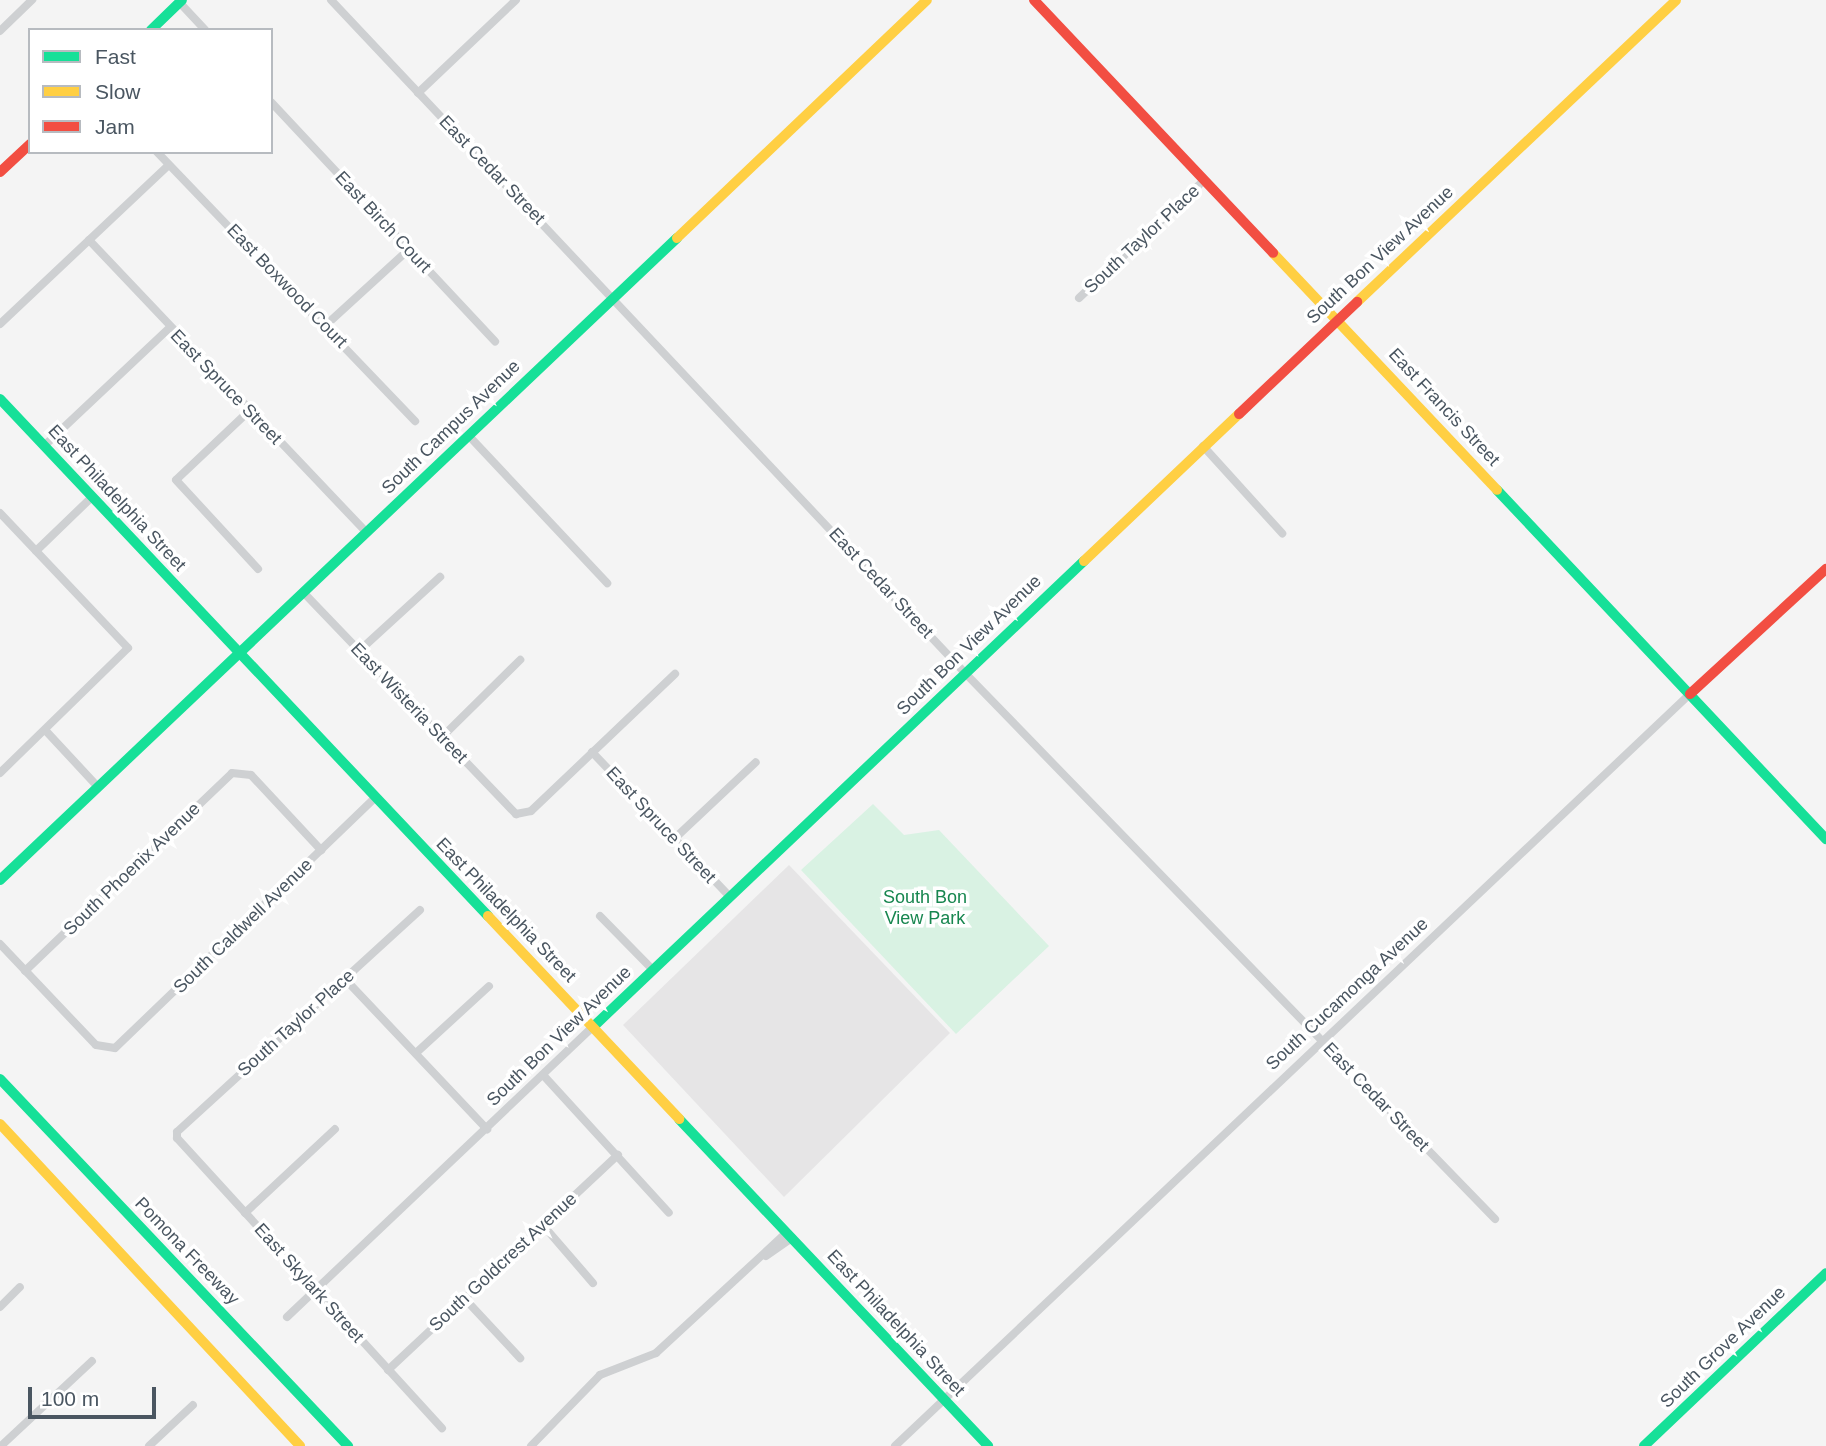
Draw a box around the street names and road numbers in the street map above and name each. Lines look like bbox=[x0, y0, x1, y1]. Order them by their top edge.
street label: East Cedar Street bbox=[435, 111, 549, 229]
street label: East Birch Court bbox=[330, 167, 436, 277]
street label: South Taylor Place bbox=[1080, 180, 1204, 298]
street label: South Bon View Avenue bbox=[1302, 181, 1458, 329]
street label: East Boxwood Court bbox=[222, 219, 352, 353]
street label: East Spruce Street bbox=[166, 325, 286, 449]
street label: East Francis Street bbox=[1384, 344, 1504, 470]
street label: South Campus Avenue bbox=[377, 355, 525, 499]
street label: East Philadelphia Street bbox=[44, 420, 190, 576]
street label: East Cedar Street bbox=[824, 523, 938, 643]
street label: South Bon View Avenue bbox=[892, 570, 1046, 720]
street label: East Wisteria Street bbox=[346, 638, 472, 768]
street label: East Spruce Street bbox=[602, 762, 720, 888]
street label: South Phoenix Avenue bbox=[59, 798, 205, 940]
street label: East Philadelphia Street bbox=[432, 833, 580, 987]
street label: South Caldwell Avenue bbox=[169, 854, 317, 998]
street label: South Cucamonga Avenue bbox=[1261, 913, 1433, 1075]
street label: South Bon View Avenue bbox=[482, 961, 636, 1111]
street label: South Taylor Place bbox=[233, 965, 359, 1081]
street label: East Cedar Street bbox=[1319, 1038, 1433, 1156]
street label: South Goldcrest Avenue bbox=[424, 1188, 582, 1336]
street label: Pomona Freeway bbox=[130, 1193, 244, 1309]
street label: East Skylark Street bbox=[250, 1219, 368, 1347]
street label: East Philadelphia Street bbox=[823, 1245, 969, 1401]
street label: South Grove Avenue bbox=[1656, 1281, 1790, 1413]

